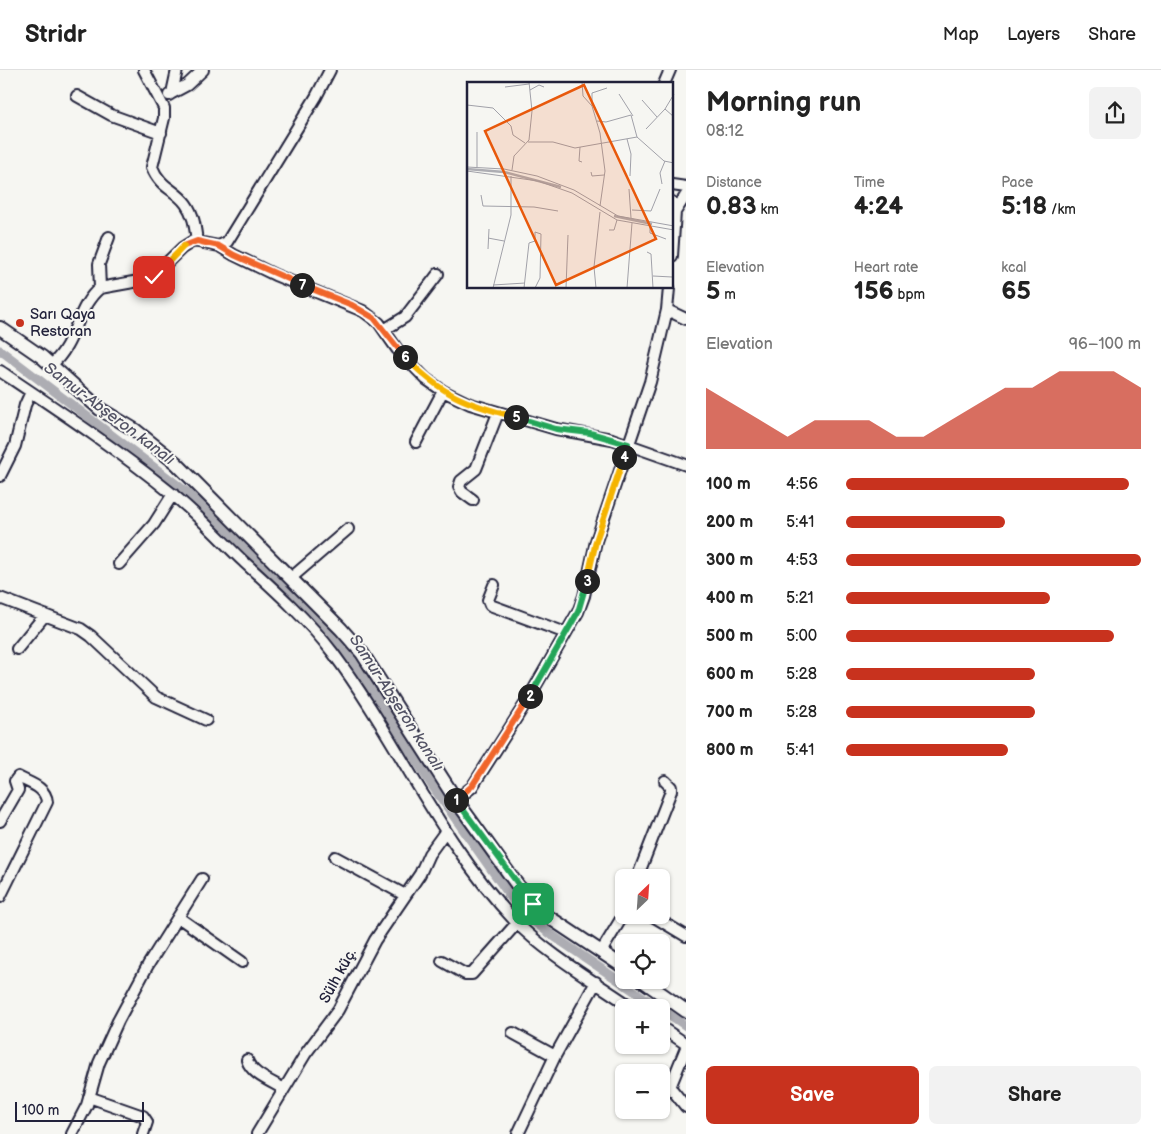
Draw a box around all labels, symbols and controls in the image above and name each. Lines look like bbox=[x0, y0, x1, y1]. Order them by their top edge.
text: Stridr bbox=[25, 20, 87, 49]
text: Map bbox=[943, 24, 979, 45]
text: Layers bbox=[1007, 24, 1060, 45]
text: Share bbox=[1088, 24, 1136, 45]
inset map bbox=[467, 82, 674, 289]
text: Morning run bbox=[706, 86, 861, 119]
button: share bbox=[1089, 87, 1141, 139]
text: 08:12 bbox=[706, 122, 744, 141]
text: Distance bbox=[706, 174, 762, 191]
text: Time bbox=[854, 174, 885, 191]
text: Pace bbox=[1001, 174, 1033, 191]
text: 0.83 bbox=[706, 191, 757, 222]
text: 4:24 bbox=[854, 191, 903, 222]
text: 5:18 bbox=[1001, 191, 1047, 222]
text: km bbox=[757, 201, 779, 218]
text: /km bbox=[1047, 201, 1076, 218]
pin bbox=[133, 256, 175, 298]
text: Elevation bbox=[706, 259, 764, 276]
text: Heart rate bbox=[854, 259, 918, 276]
text: kcal bbox=[1001, 259, 1026, 276]
icon: check bbox=[140, 263, 168, 291]
pin: 7 bbox=[290, 272, 314, 298]
text: 5 bbox=[706, 276, 720, 307]
text: 156 bbox=[854, 276, 894, 307]
text: 65 bbox=[1001, 276, 1031, 307]
text: 7 bbox=[299, 277, 306, 294]
text: m bbox=[720, 286, 736, 303]
text: bpm bbox=[894, 286, 925, 303]
place label: Sarı Qaya Restoran bbox=[30, 305, 96, 341]
marker: Sarı Qaya Restoran bbox=[14, 317, 26, 329]
text: Elevation bbox=[706, 335, 773, 354]
text: 96–100 m bbox=[1069, 335, 1141, 354]
pin: 6 bbox=[392, 344, 418, 370]
text: 6 bbox=[401, 349, 410, 366]
water label: Samur-Abşeron kanalı bbox=[40, 359, 178, 470]
pin: 5 bbox=[504, 404, 528, 430]
text: 5 bbox=[512, 409, 521, 426]
pin: 4 bbox=[612, 444, 636, 470]
text: 4 bbox=[620, 449, 629, 466]
text: 100 m bbox=[706, 475, 751, 494]
text: 4:56 bbox=[786, 475, 818, 494]
text: 200 m bbox=[706, 513, 753, 532]
text: 5:41 bbox=[786, 513, 814, 532]
text: 300 m bbox=[706, 551, 753, 570]
text: 4:53 bbox=[786, 551, 818, 570]
pin: 3 bbox=[574, 568, 600, 594]
text: 3 bbox=[583, 573, 592, 590]
text: 400 m bbox=[706, 589, 753, 608]
text: 5:21 bbox=[786, 589, 814, 608]
text: 500 m bbox=[706, 627, 753, 646]
text: 5:00 bbox=[786, 627, 817, 646]
water label: Samur-Abşeron kanalı bbox=[345, 631, 447, 775]
text: 600 m bbox=[706, 665, 754, 684]
text: 5:28 bbox=[786, 665, 817, 684]
pin: 2 bbox=[518, 684, 542, 708]
text: 2 bbox=[526, 688, 535, 705]
text: 700 m bbox=[706, 703, 753, 722]
text: 5:28 bbox=[786, 703, 817, 722]
text: 800 m bbox=[706, 741, 754, 760]
text: 5:41 bbox=[786, 741, 814, 760]
pin: 1 bbox=[444, 788, 468, 812]
text: 1 bbox=[454, 792, 459, 809]
north arrow bbox=[615, 869, 670, 924]
map controls bbox=[615, 869, 670, 1119]
pin bbox=[512, 883, 554, 925]
icon: arrive bbox=[519, 890, 547, 918]
button: locate bbox=[615, 934, 670, 989]
street label: Sülh küç. bbox=[315, 945, 361, 1007]
button: + bbox=[615, 999, 670, 1054]
button: − bbox=[615, 1064, 670, 1119]
button: Save bbox=[706, 1066, 919, 1124]
button: Share bbox=[929, 1066, 1141, 1124]
scale bar bbox=[15, 1099, 144, 1122]
text: 100 m bbox=[22, 1102, 59, 1119]

